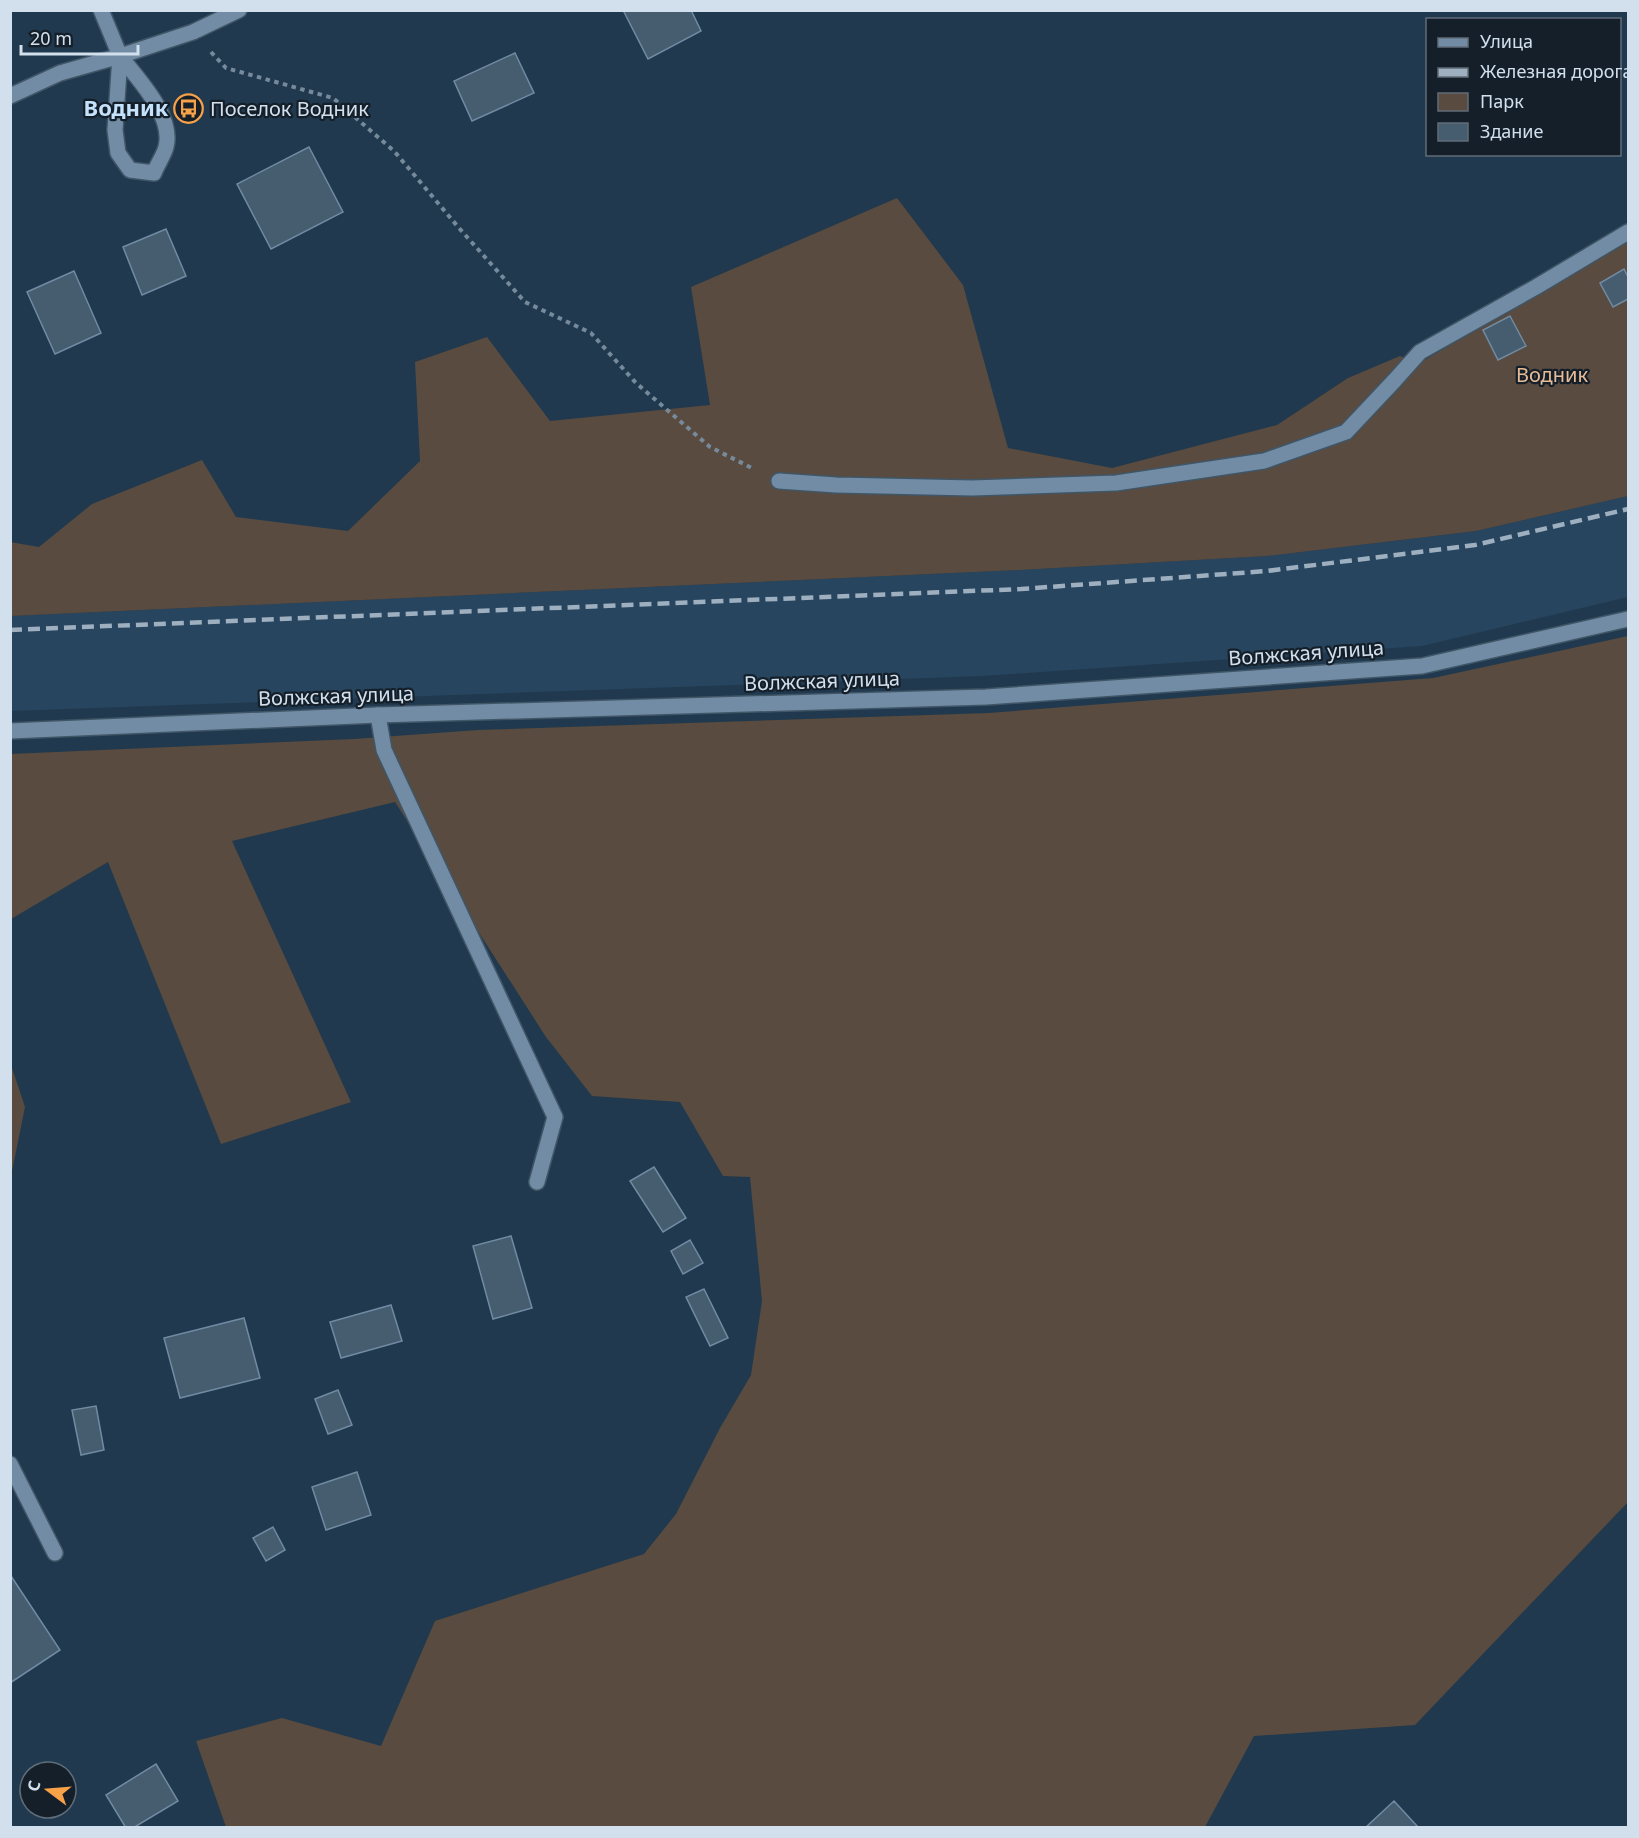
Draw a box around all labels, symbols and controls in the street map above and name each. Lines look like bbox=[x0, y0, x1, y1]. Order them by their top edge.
scale bar bbox=[21, 18, 138, 56]
legend bbox=[1426, 18, 1621, 156]
text: 20 m bbox=[30, 26, 72, 50]
text: Улица bbox=[1480, 29, 1533, 53]
text: Железная дорога bbox=[1480, 59, 1632, 83]
text: Парк bbox=[1480, 89, 1524, 113]
district label: Водник bbox=[84, 92, 169, 122]
bus stop icon: Поселок Водник bbox=[173, 93, 205, 125]
place label: Поселок Водник bbox=[210, 95, 369, 122]
text: Здание bbox=[1480, 119, 1544, 143]
park label: Водник bbox=[1516, 361, 1588, 388]
street label: Волжская улица bbox=[1227, 634, 1385, 671]
street label: Волжская улица bbox=[744, 664, 900, 697]
street label: Волжская улица bbox=[258, 679, 414, 712]
north arrow bbox=[18, 1760, 78, 1820]
text: С bbox=[22, 1778, 46, 1794]

